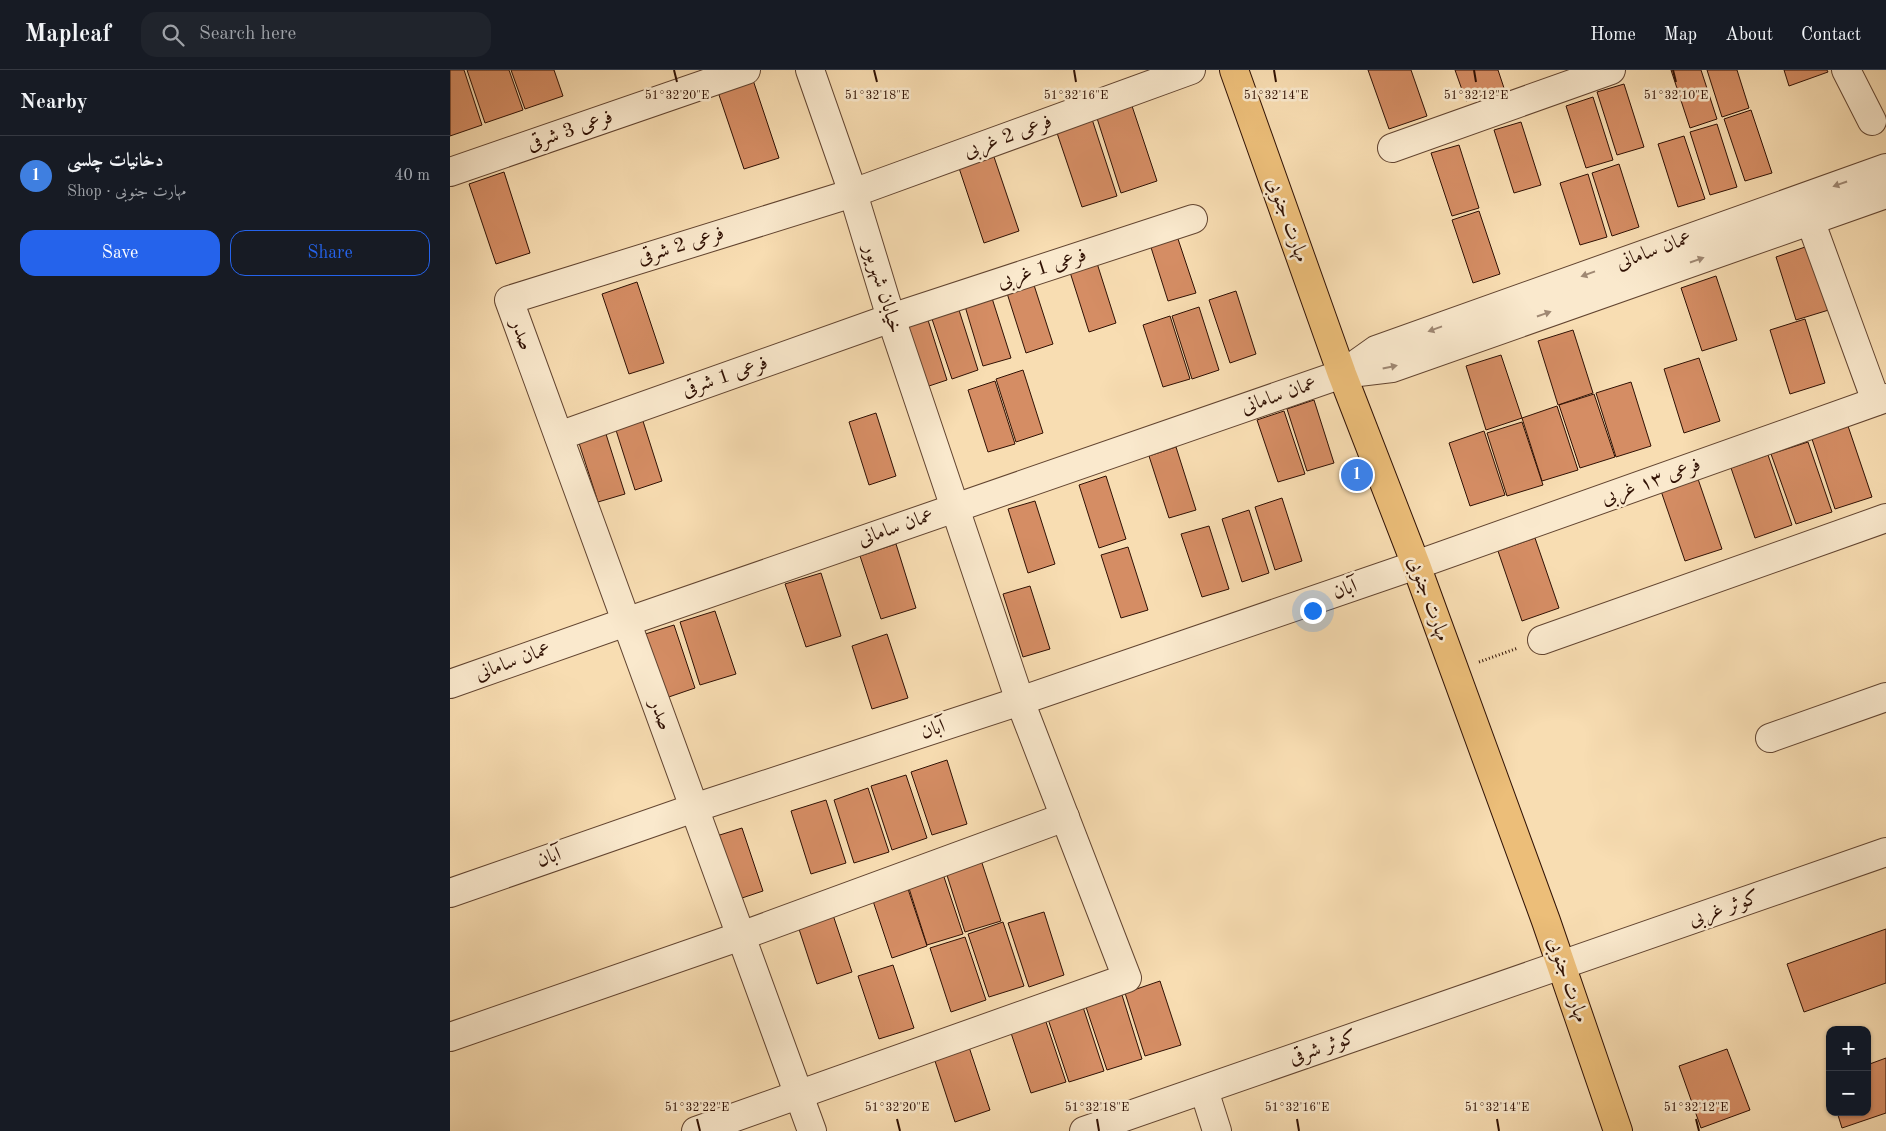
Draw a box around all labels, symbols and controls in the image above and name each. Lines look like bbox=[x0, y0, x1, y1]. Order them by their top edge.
search box bbox=[141, 12, 491, 57]
icon: search bbox=[159, 21, 187, 49]
text: Mapleaf bbox=[25, 23, 111, 47]
text: Search here bbox=[199, 25, 296, 44]
text: Home bbox=[1590, 26, 1636, 44]
text: Map bbox=[1664, 26, 1697, 44]
text: About bbox=[1725, 26, 1773, 44]
text: Contact bbox=[1801, 26, 1861, 44]
text: 51°32'20"E bbox=[645, 89, 709, 102]
text: 51°32'18"E bbox=[845, 89, 909, 102]
text: 51°32'16"E bbox=[1044, 89, 1108, 102]
text: 51°32'14"E bbox=[1244, 89, 1308, 102]
text: 51°32'12"E bbox=[1444, 89, 1508, 102]
text: 51°32'10"E bbox=[1644, 89, 1708, 102]
text: Nearby bbox=[20, 92, 88, 113]
street label: فرعی 3 شرقی bbox=[524, 106, 616, 157]
street label: فرعی 2 غربی bbox=[961, 112, 1056, 165]
text: دخانیات چلسی bbox=[67, 152, 163, 171]
text: 1 bbox=[31, 168, 41, 184]
text: 40 m bbox=[394, 168, 430, 184]
street label: مهارت جنوبی bbox=[1260, 175, 1312, 266]
one-way arrow bbox=[1832, 180, 1847, 188]
text: Shop · مهارت جنوبی bbox=[67, 184, 186, 200]
street label: فرعی 2 شرقی bbox=[635, 222, 727, 271]
street label: عمان سامانی bbox=[1614, 228, 1694, 274]
button: Save bbox=[20, 230, 220, 276]
button: Share bbox=[230, 230, 430, 276]
street label: خیابان شهریور bbox=[857, 240, 905, 336]
street label: فرعی 1 غربی bbox=[995, 245, 1090, 296]
one-way arrow bbox=[1690, 256, 1705, 264]
one-way arrow bbox=[1580, 270, 1595, 278]
one-way arrow bbox=[1536, 310, 1551, 317]
street label: صدر bbox=[506, 315, 536, 353]
one-way arrow bbox=[1427, 325, 1442, 333]
street label: فرعی 1 شرقی bbox=[679, 352, 771, 403]
one-way arrow bbox=[1383, 363, 1398, 371]
street label: عمان سامانی bbox=[1239, 374, 1319, 418]
street label: فرعی ۱۳ غربی bbox=[1599, 455, 1704, 512]
pin: 1 bbox=[1341, 456, 1373, 494]
street label: عمان سامانی bbox=[856, 506, 936, 550]
street label: مهارت جنوبی bbox=[1401, 554, 1453, 645]
street label: آبان bbox=[1329, 572, 1362, 603]
your location bbox=[1300, 598, 1326, 624]
street label: عمان سامانی bbox=[473, 639, 553, 685]
street label: صدر bbox=[645, 695, 675, 733]
street label: آبان bbox=[917, 712, 950, 743]
street label: آبان bbox=[533, 840, 566, 871]
street label: کوثر غربی bbox=[1686, 887, 1763, 933]
street label: مهارت جنوبی bbox=[1540, 935, 1591, 1026]
street label: کوثر شرقی bbox=[1286, 1026, 1360, 1071]
map controls bbox=[1826, 1026, 1871, 1116]
button: + bbox=[1826, 1026, 1871, 1071]
button: − bbox=[1826, 1071, 1871, 1116]
text: 51°32'22"E bbox=[665, 1101, 729, 1114]
text: 51°32'20"E bbox=[865, 1101, 929, 1114]
text: 51°32'18"E bbox=[1065, 1101, 1129, 1114]
text: 51°32'16"E bbox=[1265, 1101, 1329, 1114]
text: 51°32'14"E bbox=[1465, 1101, 1529, 1114]
text: 51°32'12"E bbox=[1664, 1101, 1728, 1114]

